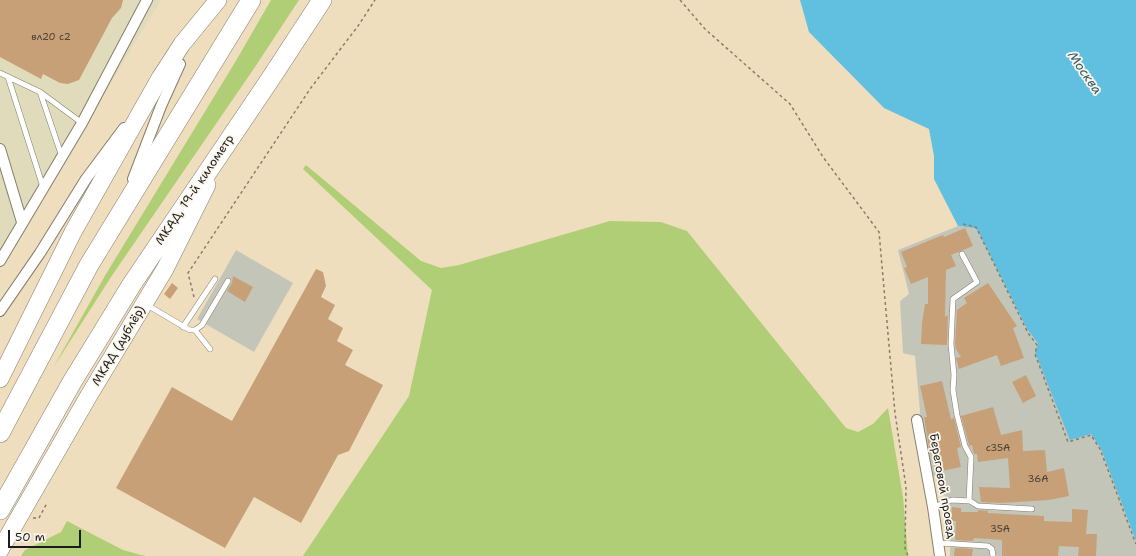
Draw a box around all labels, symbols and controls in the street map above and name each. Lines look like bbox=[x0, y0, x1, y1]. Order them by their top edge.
house number: вл20 с2 bbox=[31, 31, 71, 43]
water label: Москва bbox=[1064, 48, 1104, 98]
street label: МКАД, 19-й километр bbox=[153, 132, 237, 248]
street label: МКАД (дублёр) bbox=[90, 303, 148, 389]
street label: Береговой проезд bbox=[926, 432, 958, 540]
house number: с35А bbox=[986, 442, 1010, 454]
house number: 36А bbox=[1027, 473, 1049, 485]
scale bar bbox=[10, 522, 83, 548]
house number: 35А bbox=[990, 523, 1010, 535]
text: 50 m bbox=[15, 529, 45, 545]

